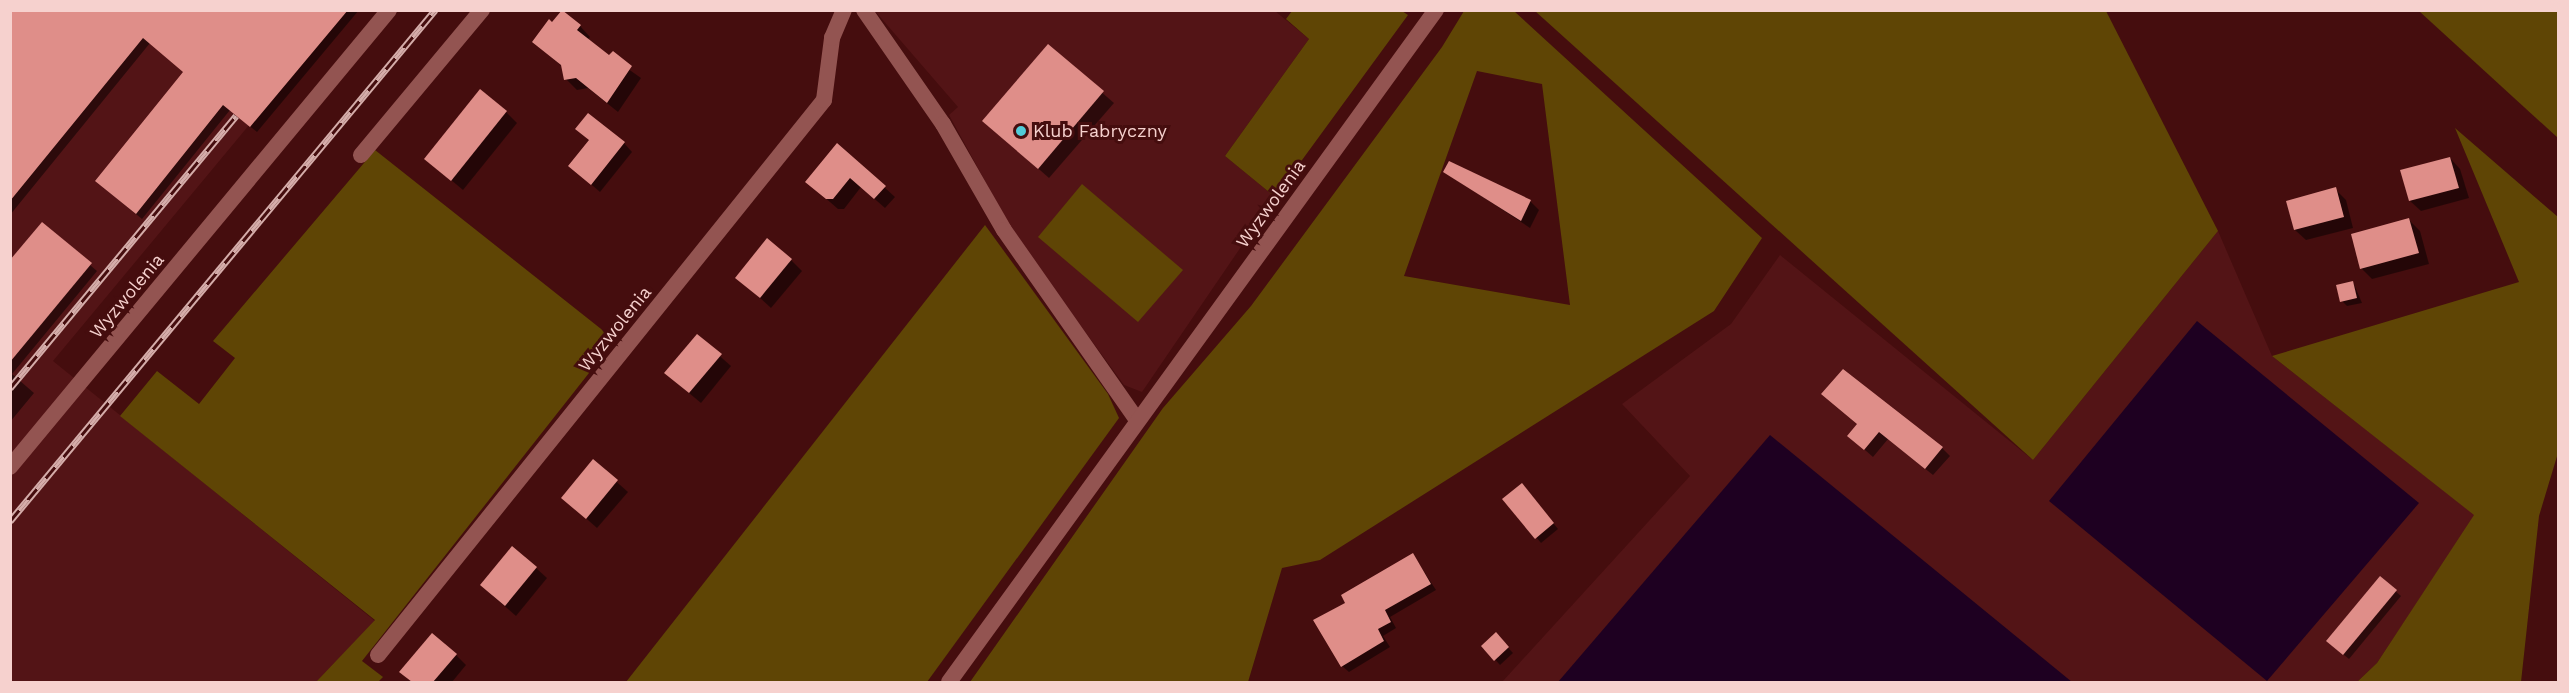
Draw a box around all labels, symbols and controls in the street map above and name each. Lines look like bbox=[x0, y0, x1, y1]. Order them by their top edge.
place label: Klub Fabryczny bbox=[1033, 120, 1167, 142]
marker: Klub Fabryczny bbox=[1014, 124, 1028, 138]
street label: Wyzwolenia bbox=[1232, 156, 1310, 252]
street label: Wyzwolenia bbox=[85, 249, 169, 343]
street label: Wyzwolenia bbox=[574, 282, 656, 376]

